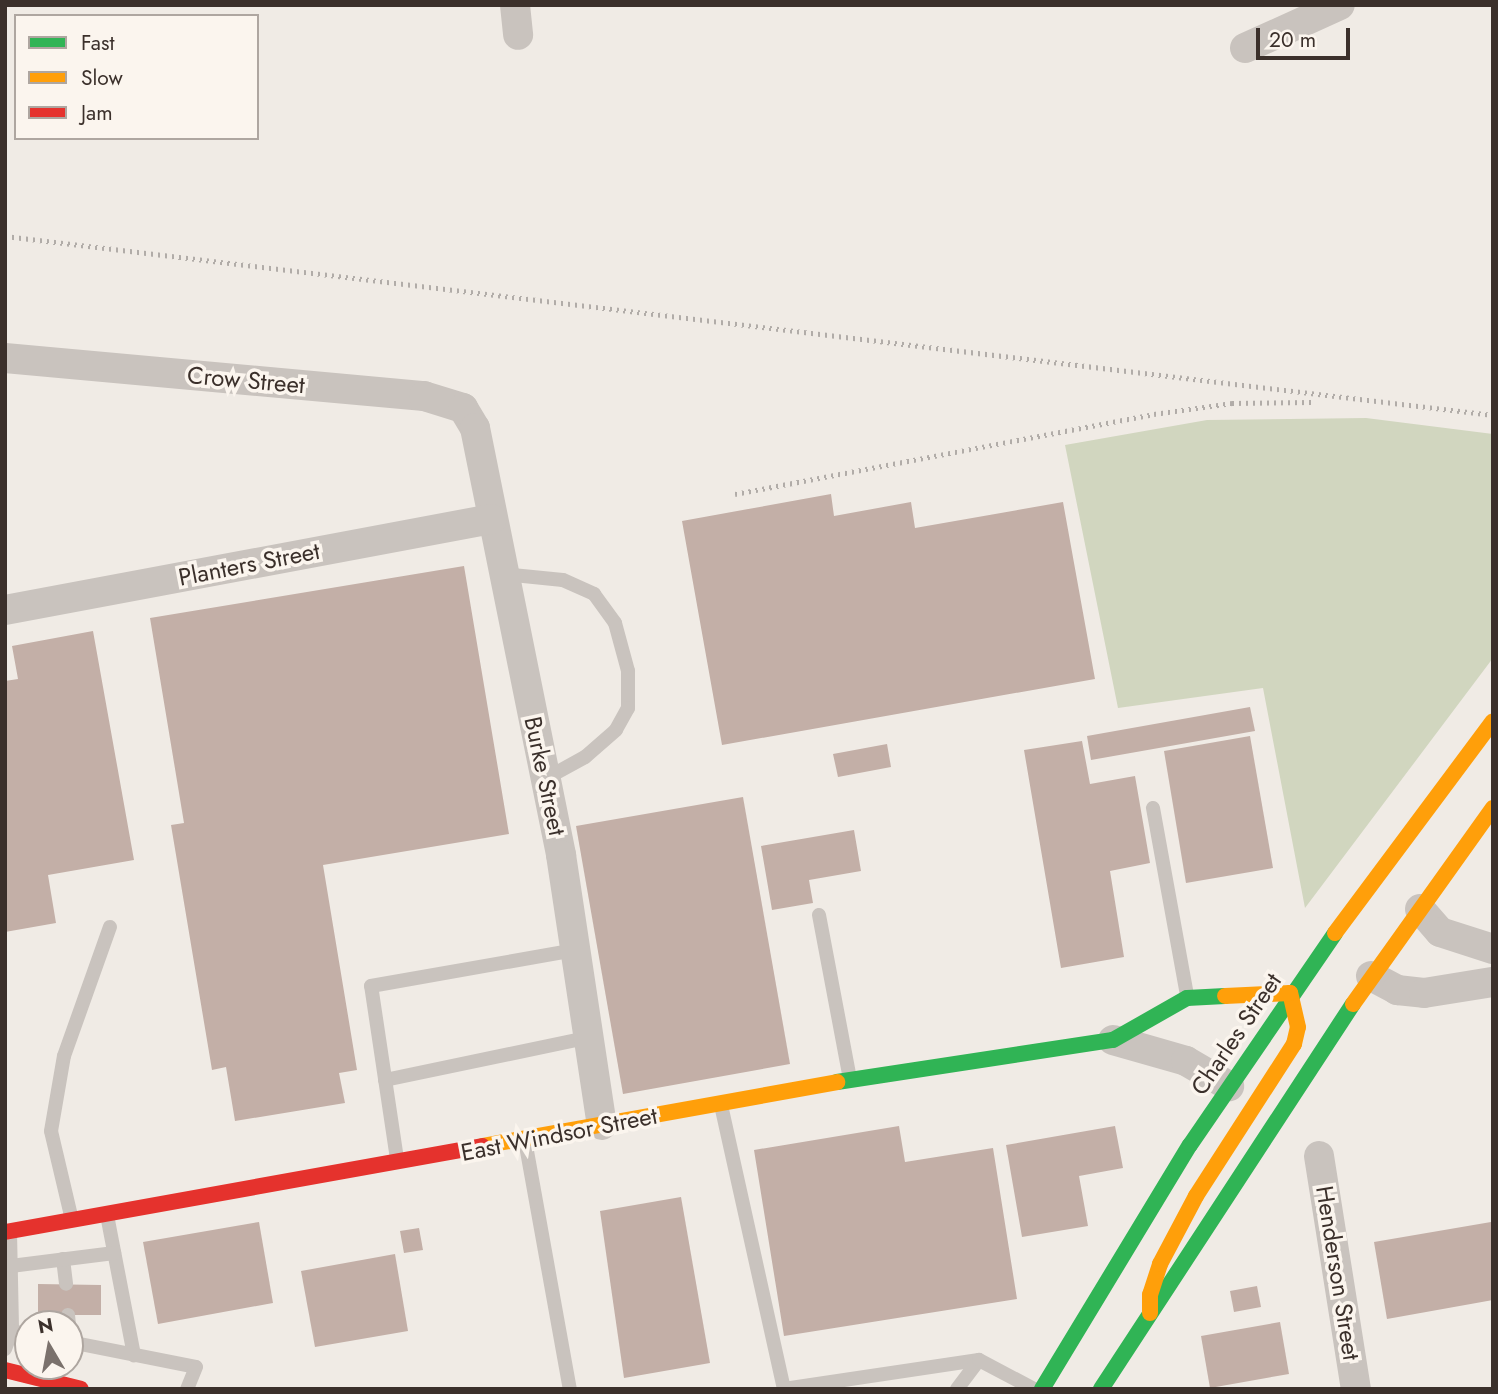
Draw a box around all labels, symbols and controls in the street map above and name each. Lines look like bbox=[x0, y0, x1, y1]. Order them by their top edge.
legend bbox=[14, 14, 259, 140]
scale bar bbox=[1260, 14, 1354, 58]
text: 20 m bbox=[1269, 25, 1316, 55]
text: Fast bbox=[81, 28, 114, 58]
text: Slow bbox=[81, 63, 123, 93]
text: Jam bbox=[81, 98, 113, 128]
street label: Crow Street bbox=[186, 361, 306, 399]
street label: Planters Street bbox=[176, 536, 322, 592]
street label: Burke Street bbox=[518, 714, 572, 838]
street label: Charles Street bbox=[1185, 968, 1287, 1100]
street label: East Windsor Street bbox=[459, 1101, 659, 1167]
street label: Henderson Street bbox=[1310, 1184, 1366, 1362]
north arrow bbox=[14, 1310, 84, 1380]
text: N bbox=[36, 1311, 55, 1340]

